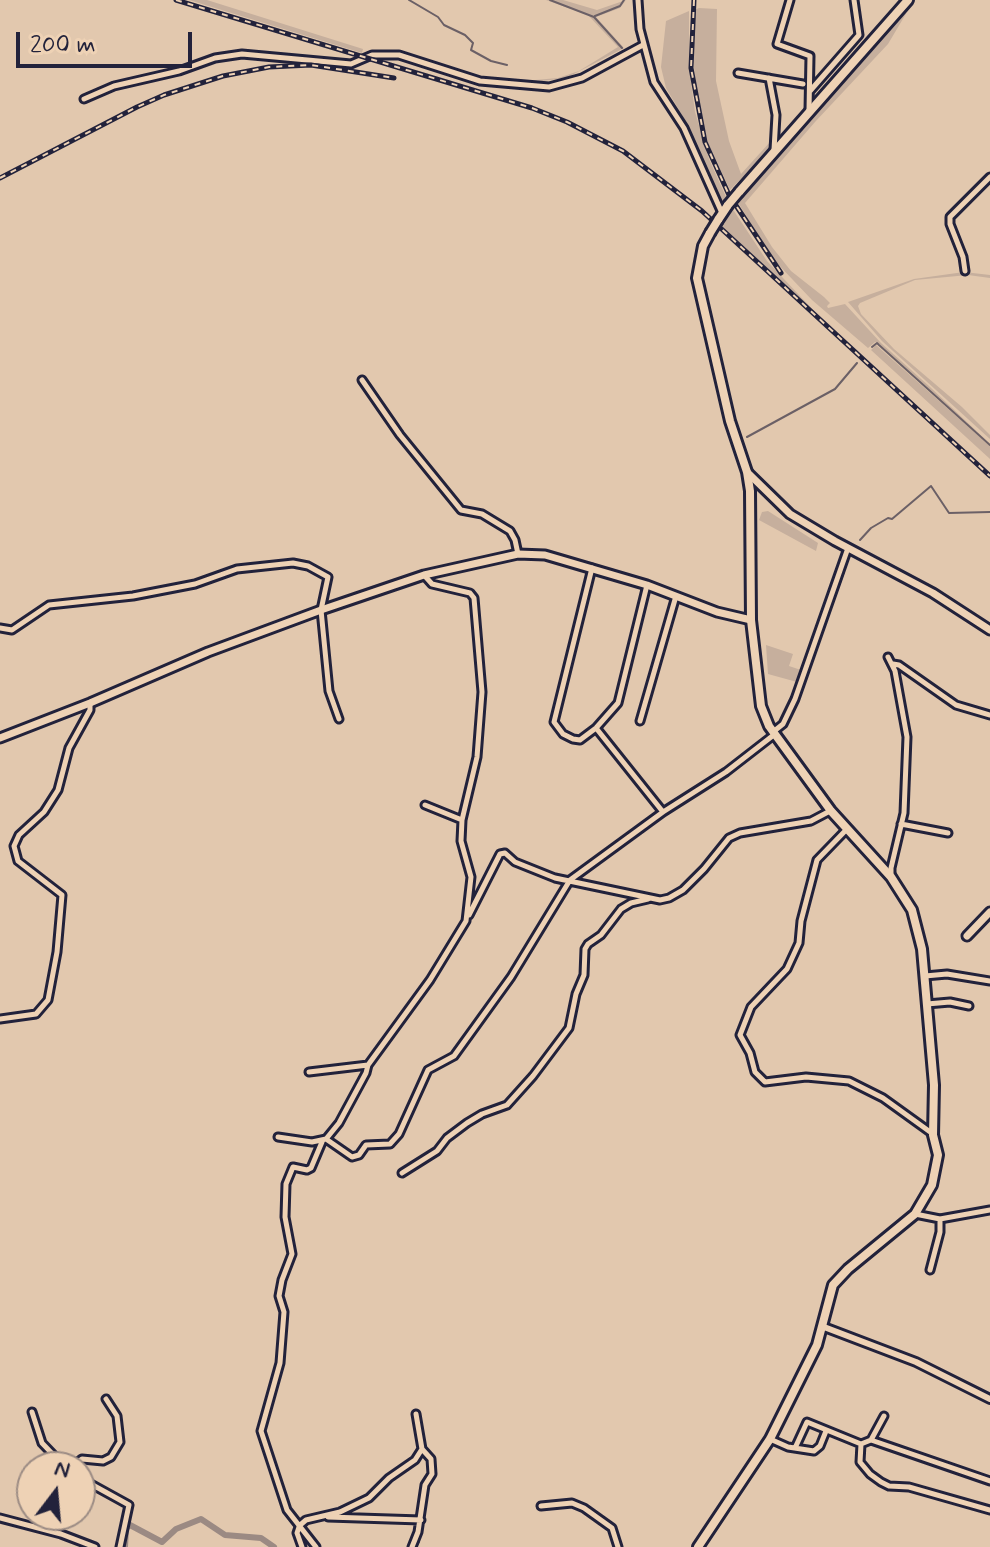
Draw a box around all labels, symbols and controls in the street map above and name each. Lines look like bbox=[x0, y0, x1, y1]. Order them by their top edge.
scale bar bbox=[20, 16, 196, 66]
text: 200 m bbox=[30, 30, 96, 61]
north arrow bbox=[16, 1451, 96, 1531]
text: N bbox=[51, 1454, 73, 1485]

